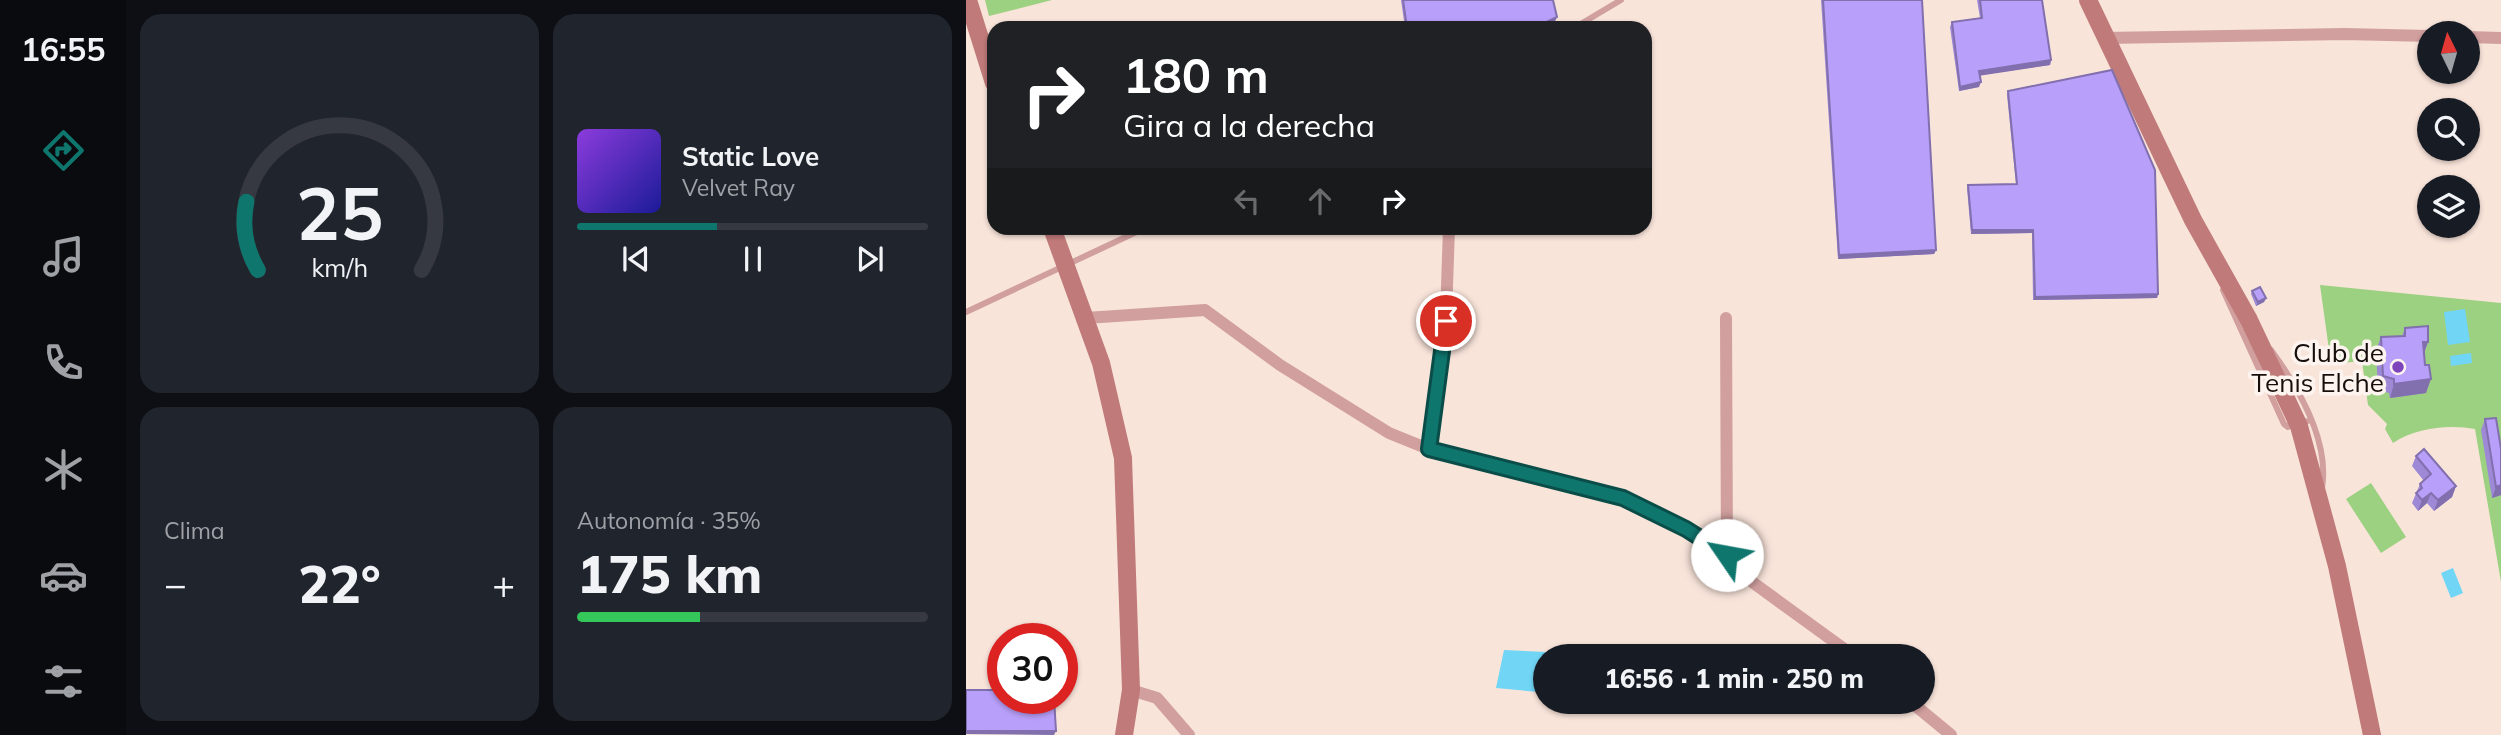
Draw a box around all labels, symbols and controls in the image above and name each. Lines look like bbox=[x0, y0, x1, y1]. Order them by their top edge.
north arrow bbox=[2417, 21, 2480, 84]
map controls bbox=[2417, 21, 2480, 238]
text: 16:55 bbox=[21, 29, 105, 69]
text: 180 m bbox=[1123, 44, 1269, 105]
icon: right bbox=[1008, 49, 1099, 140]
button: search bbox=[2417, 98, 2480, 161]
text: Gira a la derecha bbox=[1123, 105, 1375, 145]
icon: directions bbox=[39, 126, 88, 175]
text: Static Love bbox=[682, 140, 819, 173]
text: 25 bbox=[296, 167, 383, 258]
text: Velvet Ray bbox=[682, 173, 795, 202]
button: layers bbox=[2417, 175, 2480, 238]
icon: left bbox=[1228, 182, 1266, 220]
icon: ahead bbox=[1301, 182, 1339, 220]
icon: right bbox=[1374, 182, 1412, 220]
icon: music bbox=[39, 232, 88, 281]
icon: previous bbox=[617, 240, 655, 278]
icon: pause bbox=[734, 240, 772, 278]
icon: next bbox=[851, 240, 889, 278]
text: km/h bbox=[311, 252, 368, 283]
pin bbox=[1416, 291, 1476, 351]
icon: arrive bbox=[1427, 302, 1465, 340]
place label: Club de Tenis Elche bbox=[2251, 336, 2384, 399]
icon: phone bbox=[39, 338, 88, 387]
marker: Club de Tenis Elche bbox=[2390, 359, 2406, 375]
icon: climate bbox=[39, 445, 88, 494]
text: Autonomía · 35% bbox=[577, 506, 761, 535]
text: Clima bbox=[164, 516, 225, 545]
position arrow bbox=[1690, 518, 1764, 592]
text: 175 km bbox=[577, 541, 762, 606]
icon: car bbox=[39, 551, 88, 600]
text: 22° bbox=[298, 551, 381, 616]
text: − bbox=[164, 560, 187, 608]
text: + bbox=[492, 560, 515, 608]
speed limit sign: 30 bbox=[987, 623, 1078, 714]
icon: filters bbox=[39, 657, 88, 706]
text: 16:56 · 1 min · 250 m bbox=[1604, 662, 1864, 695]

